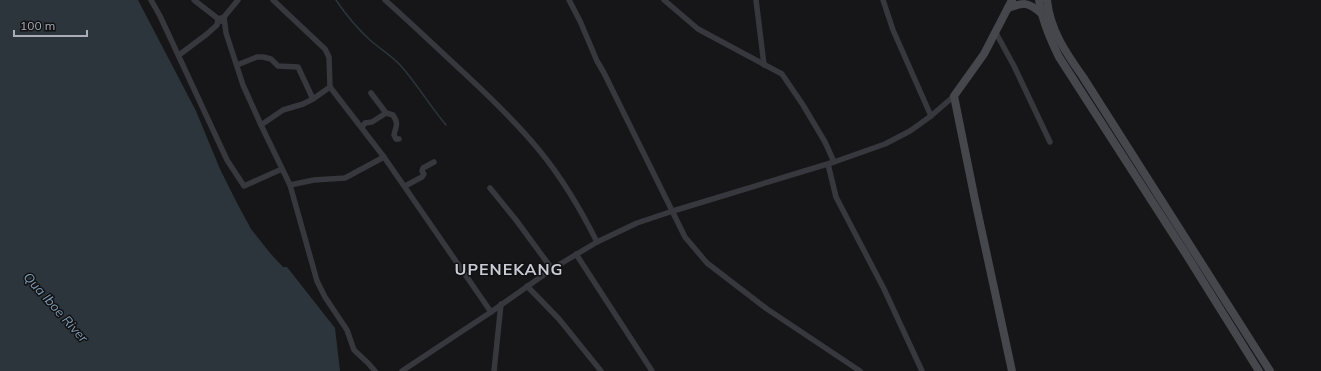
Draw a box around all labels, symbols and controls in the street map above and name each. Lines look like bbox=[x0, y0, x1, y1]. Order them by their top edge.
scale bar bbox=[14, 12, 87, 38]
text: 100 m bbox=[20, 18, 55, 33]
district label: UPENEKANG bbox=[455, 259, 563, 279]
water label: Qua Iboe River bbox=[20, 269, 92, 346]

